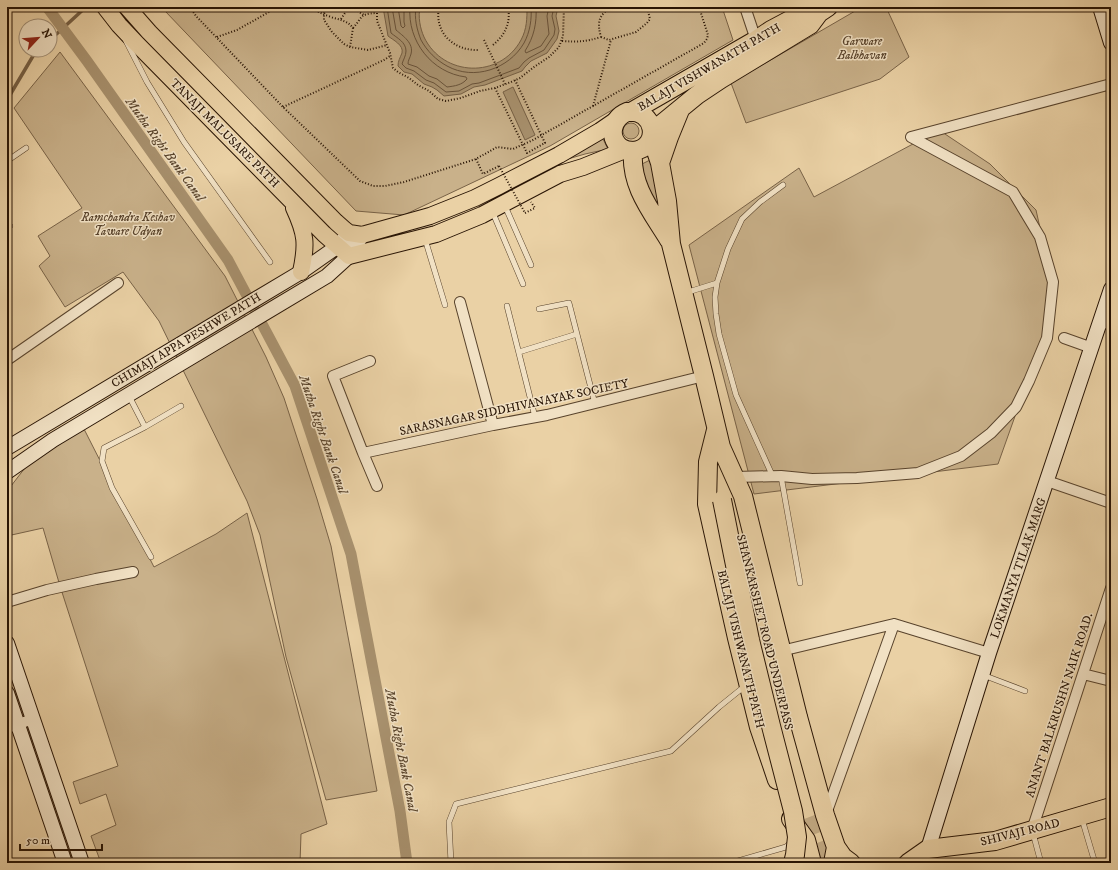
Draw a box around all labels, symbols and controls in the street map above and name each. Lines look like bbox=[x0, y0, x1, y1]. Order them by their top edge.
north arrow bbox=[18, 18, 58, 58]
street label: BALAJI VISHWANATH PATH bbox=[635, 20, 784, 115]
text: N bbox=[38, 27, 54, 41]
park label: Garware Balbhavan bbox=[836, 34, 887, 63]
street label: TANAJI MALUSARE PATH bbox=[167, 76, 282, 191]
water label: Mutha Right Bank Canal bbox=[122, 94, 209, 206]
park label: Ramchandra Keshav Taware Udyan bbox=[80, 210, 176, 239]
street label: CHIMAJI APPA PESHWE PATH bbox=[109, 290, 264, 391]
water label: Mutha Right Bank Canal bbox=[295, 372, 351, 497]
street label: SARASNAGAR SIDDHIVANAYAK SOCIETY bbox=[398, 376, 631, 439]
street label: LOKMANYA TILAK MARG bbox=[987, 495, 1050, 641]
street label: SHANKARSHET ROAD UNDERPASS bbox=[733, 533, 796, 732]
street label: BALAJI VISHWANATH PATH bbox=[714, 568, 767, 730]
street label: ANANT BALKRUSHN NAIK ROAD. bbox=[1022, 611, 1097, 799]
water label: Mutha Right Bank Canal bbox=[381, 687, 421, 814]
street label: SHIVAJI ROAD bbox=[979, 815, 1061, 850]
scale bar bbox=[20, 826, 102, 852]
text: 50 m bbox=[26, 833, 50, 848]

